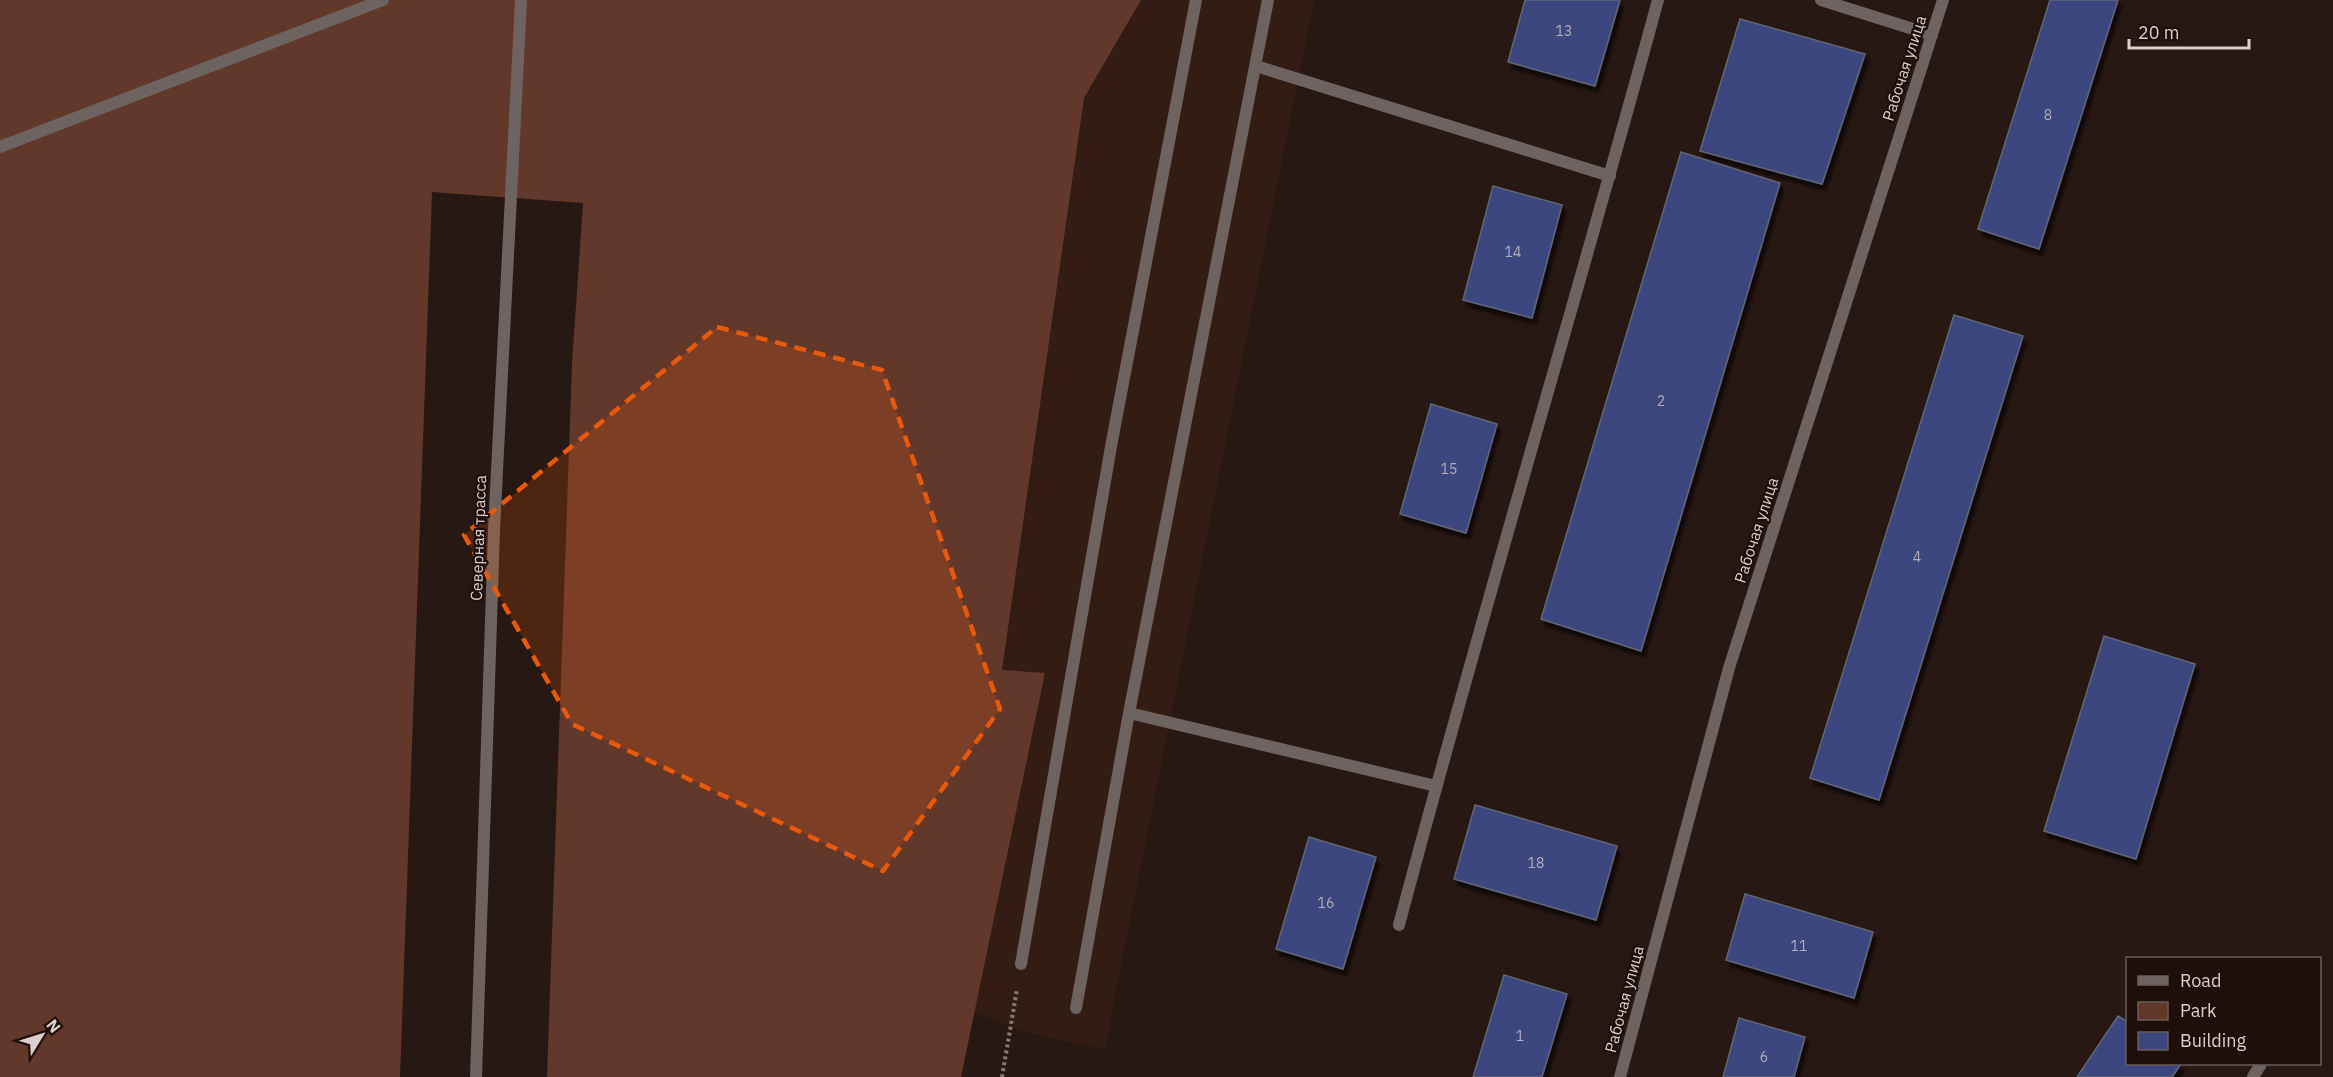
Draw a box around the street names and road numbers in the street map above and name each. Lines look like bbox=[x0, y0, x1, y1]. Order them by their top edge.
street label: Рабочая улица bbox=[1878, 12, 1931, 123]
street label: Северная трасса bbox=[466, 474, 490, 601]
street label: Рабочая улица bbox=[1730, 474, 1783, 585]
street label: Рабочая улица bbox=[1600, 943, 1648, 1055]

